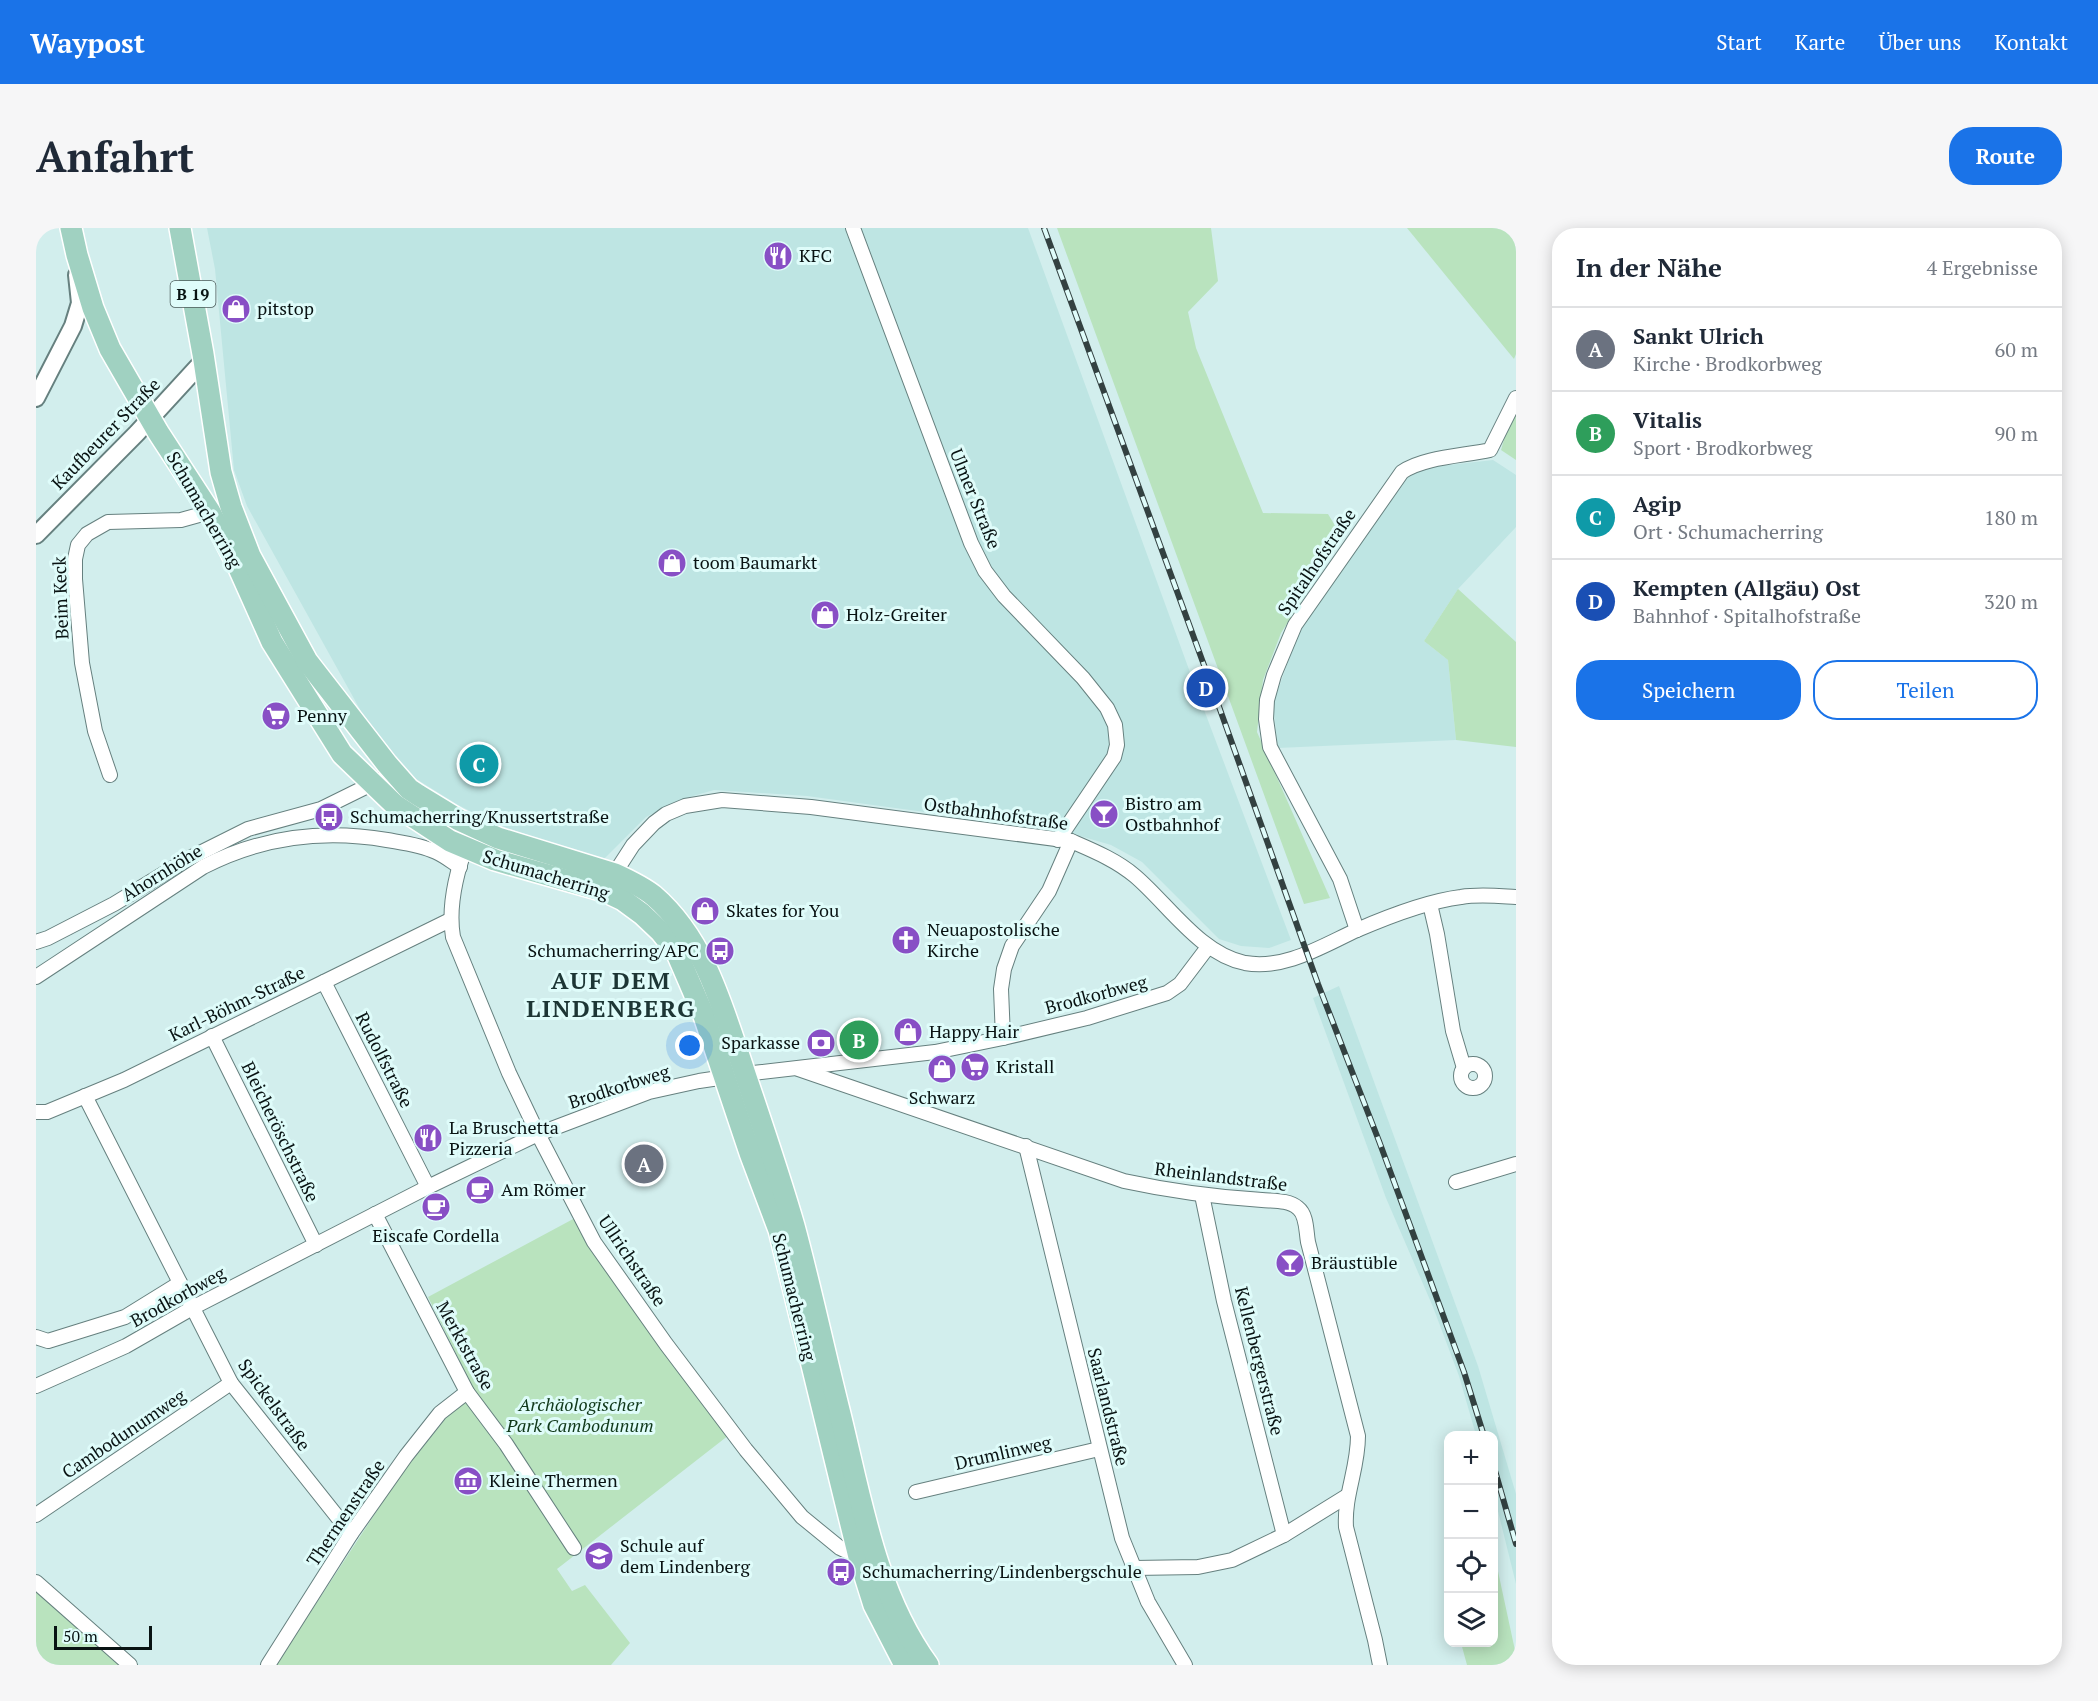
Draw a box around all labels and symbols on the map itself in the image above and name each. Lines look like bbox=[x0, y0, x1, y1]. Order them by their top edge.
restaurant icon: KFC bbox=[762, 240, 794, 272]
place label: KFC bbox=[799, 243, 832, 267]
road number: B 19 bbox=[170, 281, 216, 307]
shop icon: pitstop bbox=[220, 293, 252, 325]
place label: pitstop bbox=[257, 296, 314, 320]
street label: Kaufbeurer Straße bbox=[46, 372, 165, 494]
street label: Ulmer Straße bbox=[945, 445, 1007, 552]
street label: Schumacherring bbox=[162, 447, 248, 573]
street label: Spitalhofstraße bbox=[1272, 503, 1361, 620]
shop icon: toom Baumarkt bbox=[656, 547, 688, 579]
place label: toom Baumarkt bbox=[693, 550, 818, 574]
street label: Beim Keck bbox=[47, 555, 73, 640]
shop icon: Holz-Greiter bbox=[809, 599, 841, 631]
place label: Holz-Greiter bbox=[846, 602, 947, 626]
pin: D bbox=[1186, 666, 1226, 710]
supermarket icon: Penny bbox=[260, 700, 292, 732]
place label: Penny bbox=[297, 703, 348, 727]
pin: C bbox=[460, 742, 498, 786]
street label: Ostbahnhofstraße bbox=[922, 791, 1070, 835]
place label: Bistro am Ostbahnhof bbox=[1125, 791, 1221, 836]
bar icon: Bistro am Ostbahnhof bbox=[1088, 798, 1120, 830]
bus stop icon: Schumacherring/Knussertstraße bbox=[313, 801, 345, 833]
place label: Schumacherring/Knussertstraße bbox=[350, 804, 609, 828]
street label: Ahornhöhe bbox=[117, 838, 206, 906]
street label: Schumacherring bbox=[480, 843, 613, 905]
shop icon: Skates for You bbox=[689, 895, 721, 927]
place label: Skates for You bbox=[726, 898, 839, 922]
place label: Neuapostolische Kirche bbox=[927, 917, 1060, 962]
church icon: Neuapostolische Kirche bbox=[890, 924, 922, 956]
bus stop icon: Schumacherring/APC bbox=[704, 935, 736, 967]
place label: Schumacherring/APC bbox=[527, 938, 699, 962]
street label: Karl-Böhm-Straße bbox=[165, 960, 308, 1046]
district label: AUF DEM LINDENBERG bbox=[526, 964, 696, 1024]
street label: Brodkorbweg bbox=[1042, 969, 1150, 1019]
street label: Rudolfstraße bbox=[351, 1008, 419, 1111]
shop icon: Happy Hair bbox=[892, 1016, 924, 1048]
pin: B bbox=[840, 1018, 878, 1062]
place label: Happy Hair bbox=[929, 1019, 1019, 1043]
bank icon: Sparkasse bbox=[805, 1027, 837, 1059]
place label: Sparkasse bbox=[721, 1030, 800, 1054]
your location bbox=[675, 1031, 704, 1060]
supermarket icon: Kristall bbox=[959, 1051, 991, 1083]
shop icon: Schwarz bbox=[926, 1053, 958, 1085]
place label: Kristall bbox=[996, 1054, 1054, 1078]
street label: Bleicheröschstraße bbox=[236, 1057, 325, 1206]
street label: Brodkorbweg bbox=[565, 1058, 673, 1114]
place label: Schwarz bbox=[909, 1085, 975, 1109]
place label: La Bruschetta Pizzeria bbox=[449, 1115, 559, 1160]
restaurant icon: La Bruschetta Pizzeria bbox=[412, 1122, 444, 1154]
pin: A bbox=[624, 1142, 664, 1186]
street label: Rheinlandstraße bbox=[1153, 1156, 1289, 1196]
cafe icon: Am Römer bbox=[464, 1174, 496, 1206]
place label: Am Römer bbox=[501, 1177, 586, 1201]
cafe icon: Eiscafe Cordella bbox=[420, 1191, 452, 1223]
street label: Ullrichstraße bbox=[593, 1210, 672, 1311]
place label: Eiscafe Cordella bbox=[372, 1223, 500, 1247]
street label: Schumacherring bbox=[767, 1230, 823, 1364]
bar icon: Bräustüble bbox=[1274, 1247, 1306, 1279]
place label: Bräustüble bbox=[1311, 1250, 1398, 1274]
street label: Brodkorbweg bbox=[126, 1260, 230, 1332]
street label: Kellenbergerstraße bbox=[1230, 1284, 1290, 1438]
street label: Merktstraße bbox=[431, 1297, 500, 1394]
street label: Saarlandstraße bbox=[1083, 1345, 1135, 1468]
street label: Spickelstraße bbox=[233, 1354, 316, 1455]
street label: Cambodunumweg bbox=[57, 1383, 190, 1483]
park label: Archäologischer Park Cambodunum bbox=[505, 1392, 654, 1437]
street label: Drumlinweg bbox=[952, 1429, 1054, 1475]
street label: Thermenstraße bbox=[301, 1454, 390, 1571]
museum icon: Kleine Thermen bbox=[452, 1465, 484, 1497]
place label: Kleine Thermen bbox=[489, 1468, 618, 1492]
place label: Schule auf dem Lindenberg bbox=[620, 1533, 750, 1578]
school or university icon: Schule auf dem Lindenberg bbox=[583, 1540, 615, 1572]
bus stop icon: Schumacherring/Lindenbergschule bbox=[825, 1556, 857, 1588]
place label: Schumacherring/Lindenbergschule bbox=[862, 1559, 1142, 1583]
scale bar bbox=[54, 1623, 152, 1650]

